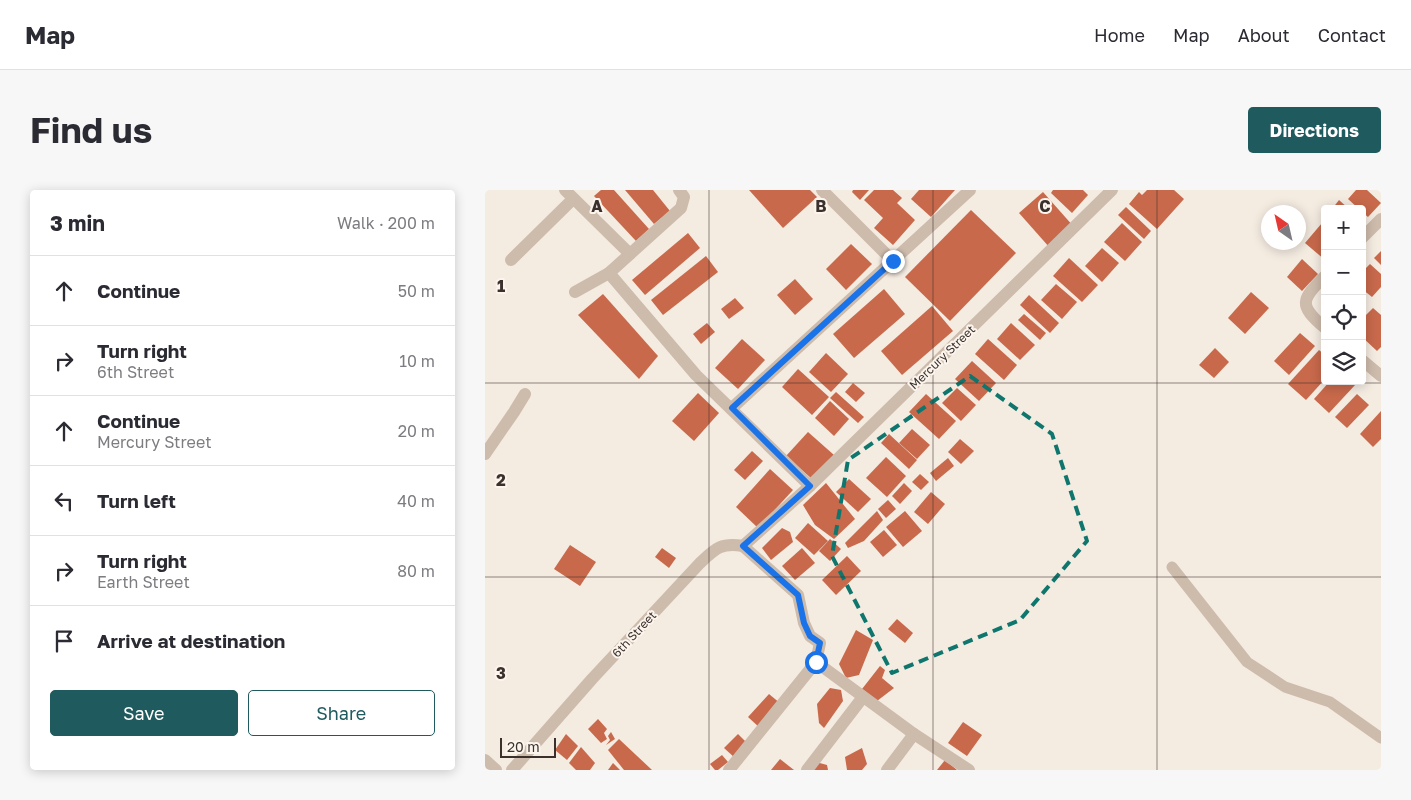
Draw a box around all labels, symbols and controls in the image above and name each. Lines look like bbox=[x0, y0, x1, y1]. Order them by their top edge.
text: Map bbox=[25, 20, 75, 49]
text: Home bbox=[1094, 24, 1145, 46]
text: Map bbox=[1173, 24, 1210, 46]
text: About bbox=[1238, 24, 1290, 46]
text: Contact bbox=[1318, 24, 1386, 46]
button: Directions bbox=[1248, 107, 1381, 153]
text: Find us bbox=[30, 109, 152, 151]
text: A bbox=[591, 196, 603, 216]
text: B bbox=[815, 196, 827, 216]
text: C bbox=[1039, 196, 1051, 216]
north arrow bbox=[1261, 205, 1306, 250]
map controls bbox=[1321, 205, 1366, 385]
button: + bbox=[1321, 205, 1366, 250]
text: 3 min bbox=[50, 210, 105, 236]
text: Walk · 200 m bbox=[337, 213, 435, 233]
route end bbox=[882, 250, 905, 273]
button: − bbox=[1321, 250, 1366, 295]
text: 1 bbox=[497, 276, 505, 296]
icon: ahead bbox=[50, 277, 78, 305]
text: Continue bbox=[97, 279, 180, 302]
text: 50 m bbox=[398, 281, 435, 301]
button: locate bbox=[1321, 295, 1366, 340]
street label: Mercury Street bbox=[906, 322, 978, 392]
text: Turn right bbox=[97, 339, 187, 362]
button: layers bbox=[1321, 340, 1366, 385]
icon: right bbox=[50, 347, 78, 375]
text: 10 m bbox=[399, 351, 435, 371]
text: 6th Street bbox=[97, 362, 174, 382]
text: Continue bbox=[97, 409, 180, 432]
icon: ahead bbox=[50, 417, 78, 445]
text: 20 m bbox=[398, 421, 435, 441]
text: Mercury Street bbox=[97, 432, 212, 452]
text: 2 bbox=[496, 470, 506, 490]
icon: left bbox=[50, 487, 78, 515]
text: Turn left bbox=[97, 489, 176, 512]
text: 40 m bbox=[397, 491, 435, 511]
text: Turn right bbox=[97, 549, 187, 572]
icon: right bbox=[50, 557, 78, 585]
text: 80 m bbox=[397, 561, 435, 581]
text: Earth Street bbox=[97, 572, 190, 592]
street label: 6th Street bbox=[609, 608, 659, 660]
icon: arrive bbox=[50, 627, 78, 655]
text: Arrive at destination bbox=[97, 629, 285, 652]
route start bbox=[805, 651, 828, 674]
text: 3 bbox=[496, 663, 506, 683]
button: Save bbox=[50, 690, 238, 736]
button: Share bbox=[248, 690, 435, 736]
scale bar bbox=[500, 735, 556, 758]
text: 20 m bbox=[507, 738, 540, 755]

